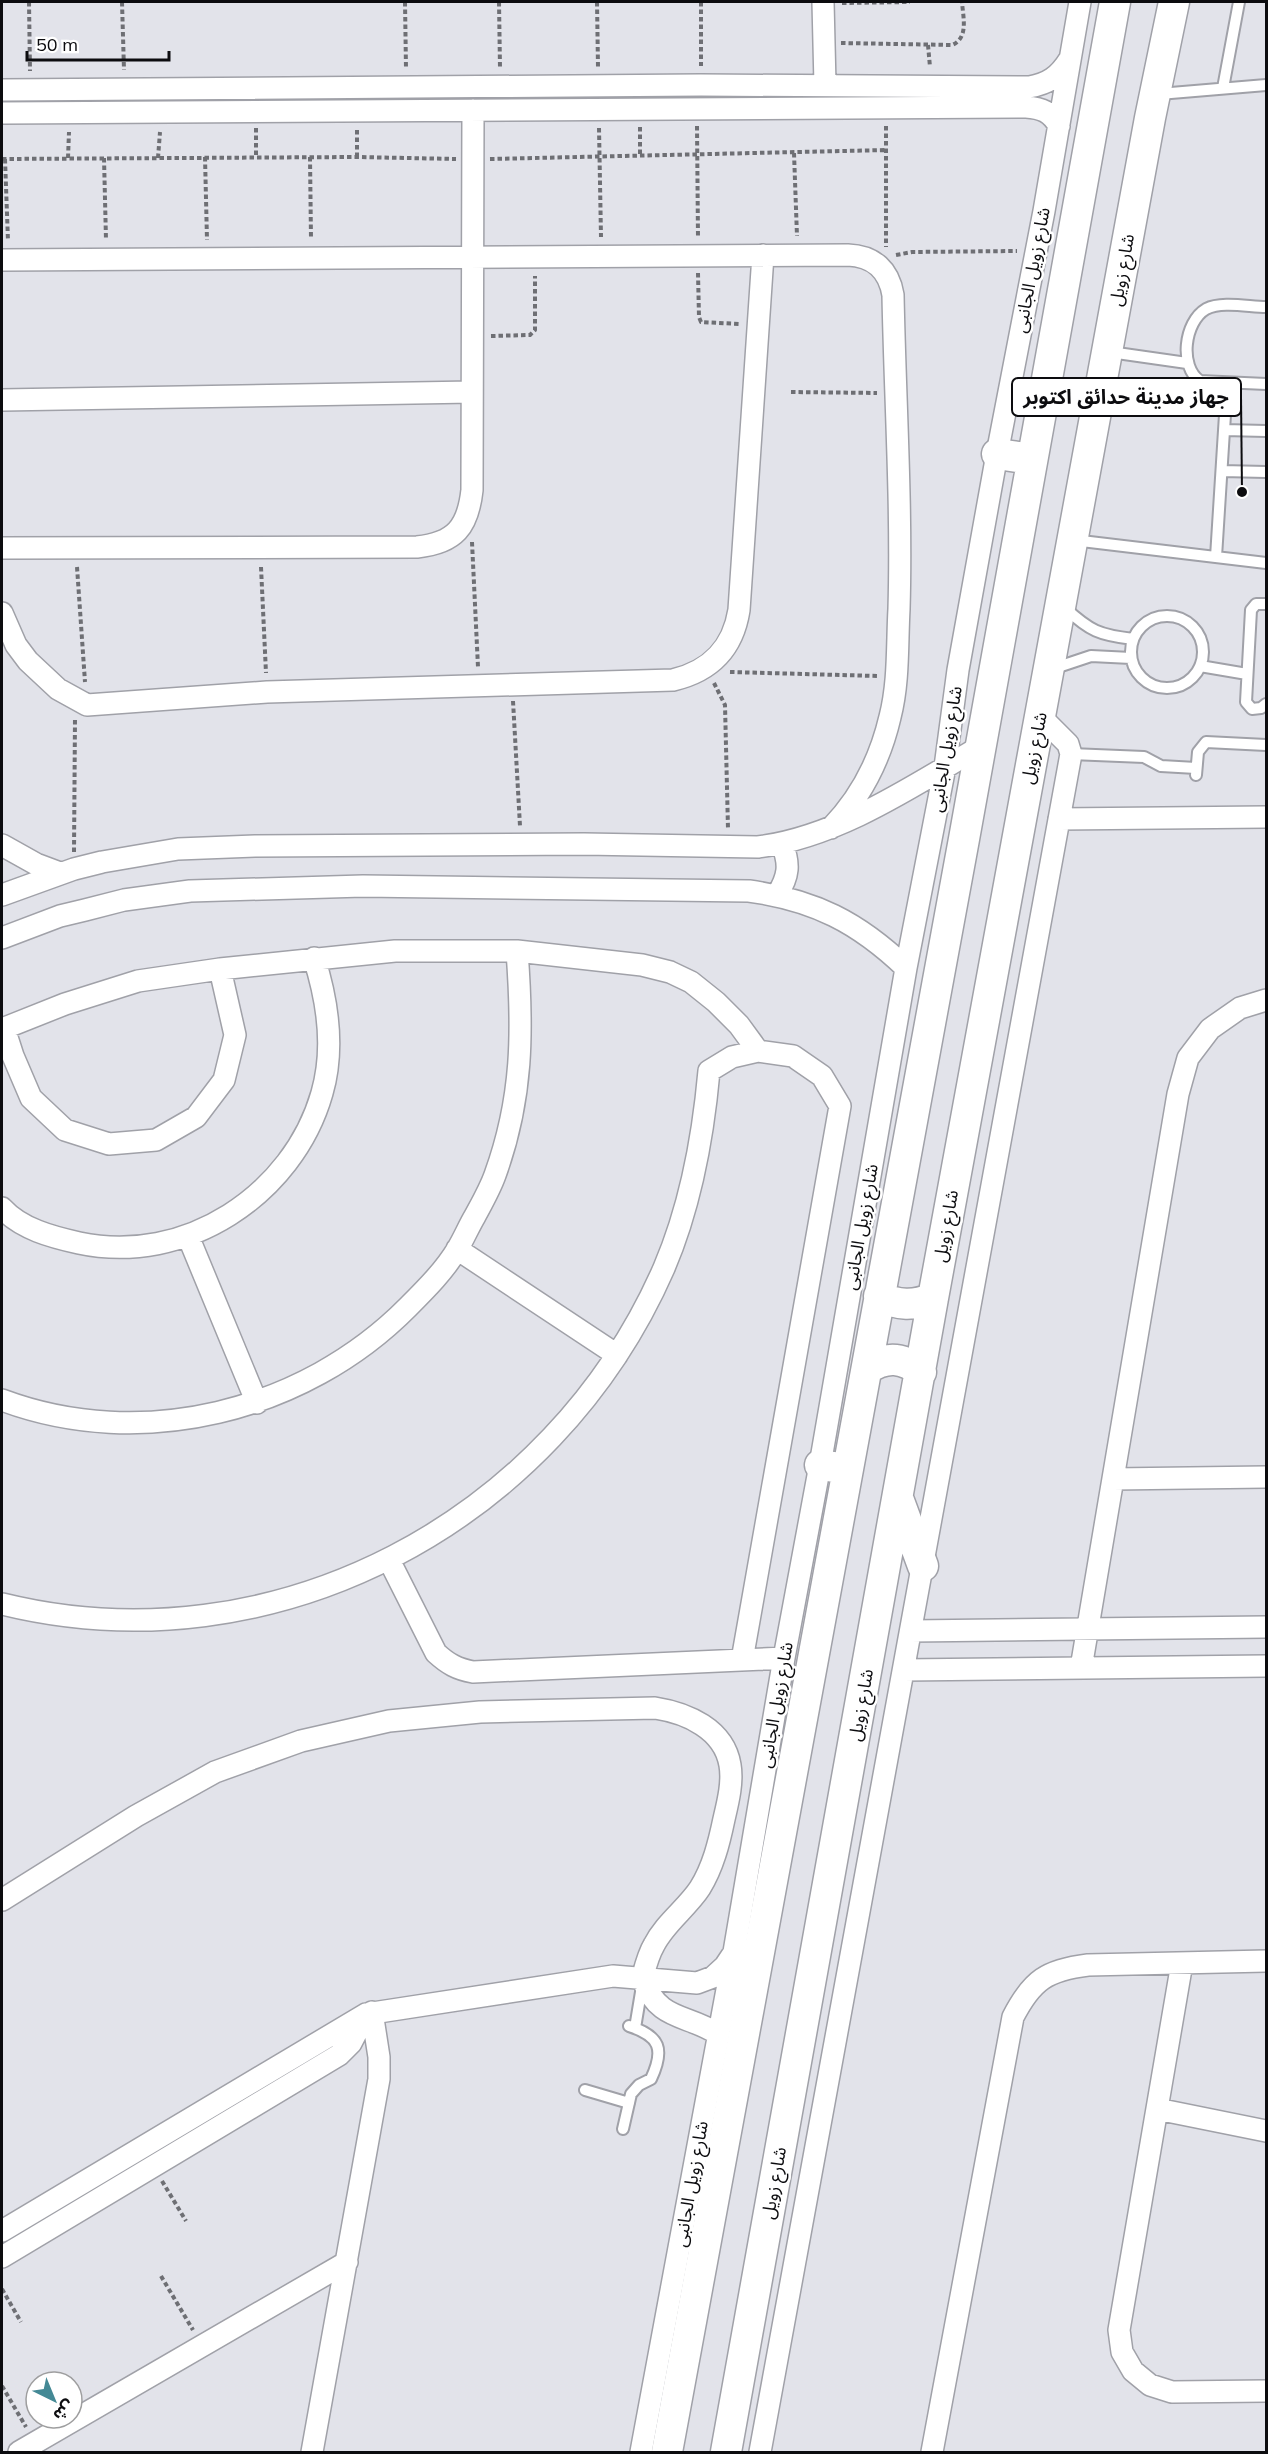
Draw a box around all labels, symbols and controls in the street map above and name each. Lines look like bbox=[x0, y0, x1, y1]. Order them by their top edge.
scale bar bbox=[27, 24, 170, 62]
text: 50 m bbox=[36, 33, 78, 56]
street label: شارع زويل الجانبى bbox=[1008, 205, 1058, 335]
street label: شارع زويل bbox=[1104, 232, 1142, 308]
callout: جهاز مدينة حدائق اكتوبر bbox=[1012, 378, 1241, 416]
text: جهاز مدينة حدائق اكتوبر bbox=[1022, 384, 1229, 409]
street label: شارع زويل الجانبى bbox=[924, 684, 970, 814]
street label: شارع زويل bbox=[1015, 710, 1055, 786]
street label: شارع زويل الجانبى bbox=[838, 1162, 886, 1292]
street label: شارع زويل bbox=[928, 1188, 966, 1264]
street label: شارع زويل الجانبى bbox=[753, 1640, 801, 1770]
street label: شارع زويل bbox=[843, 1667, 881, 1743]
street label: شارع زويل الجانبى bbox=[668, 2119, 716, 2249]
street label: شارع زويل bbox=[756, 2145, 794, 2221]
north arrow bbox=[24, 2370, 84, 2430]
text: ش bbox=[49, 2396, 79, 2426]

